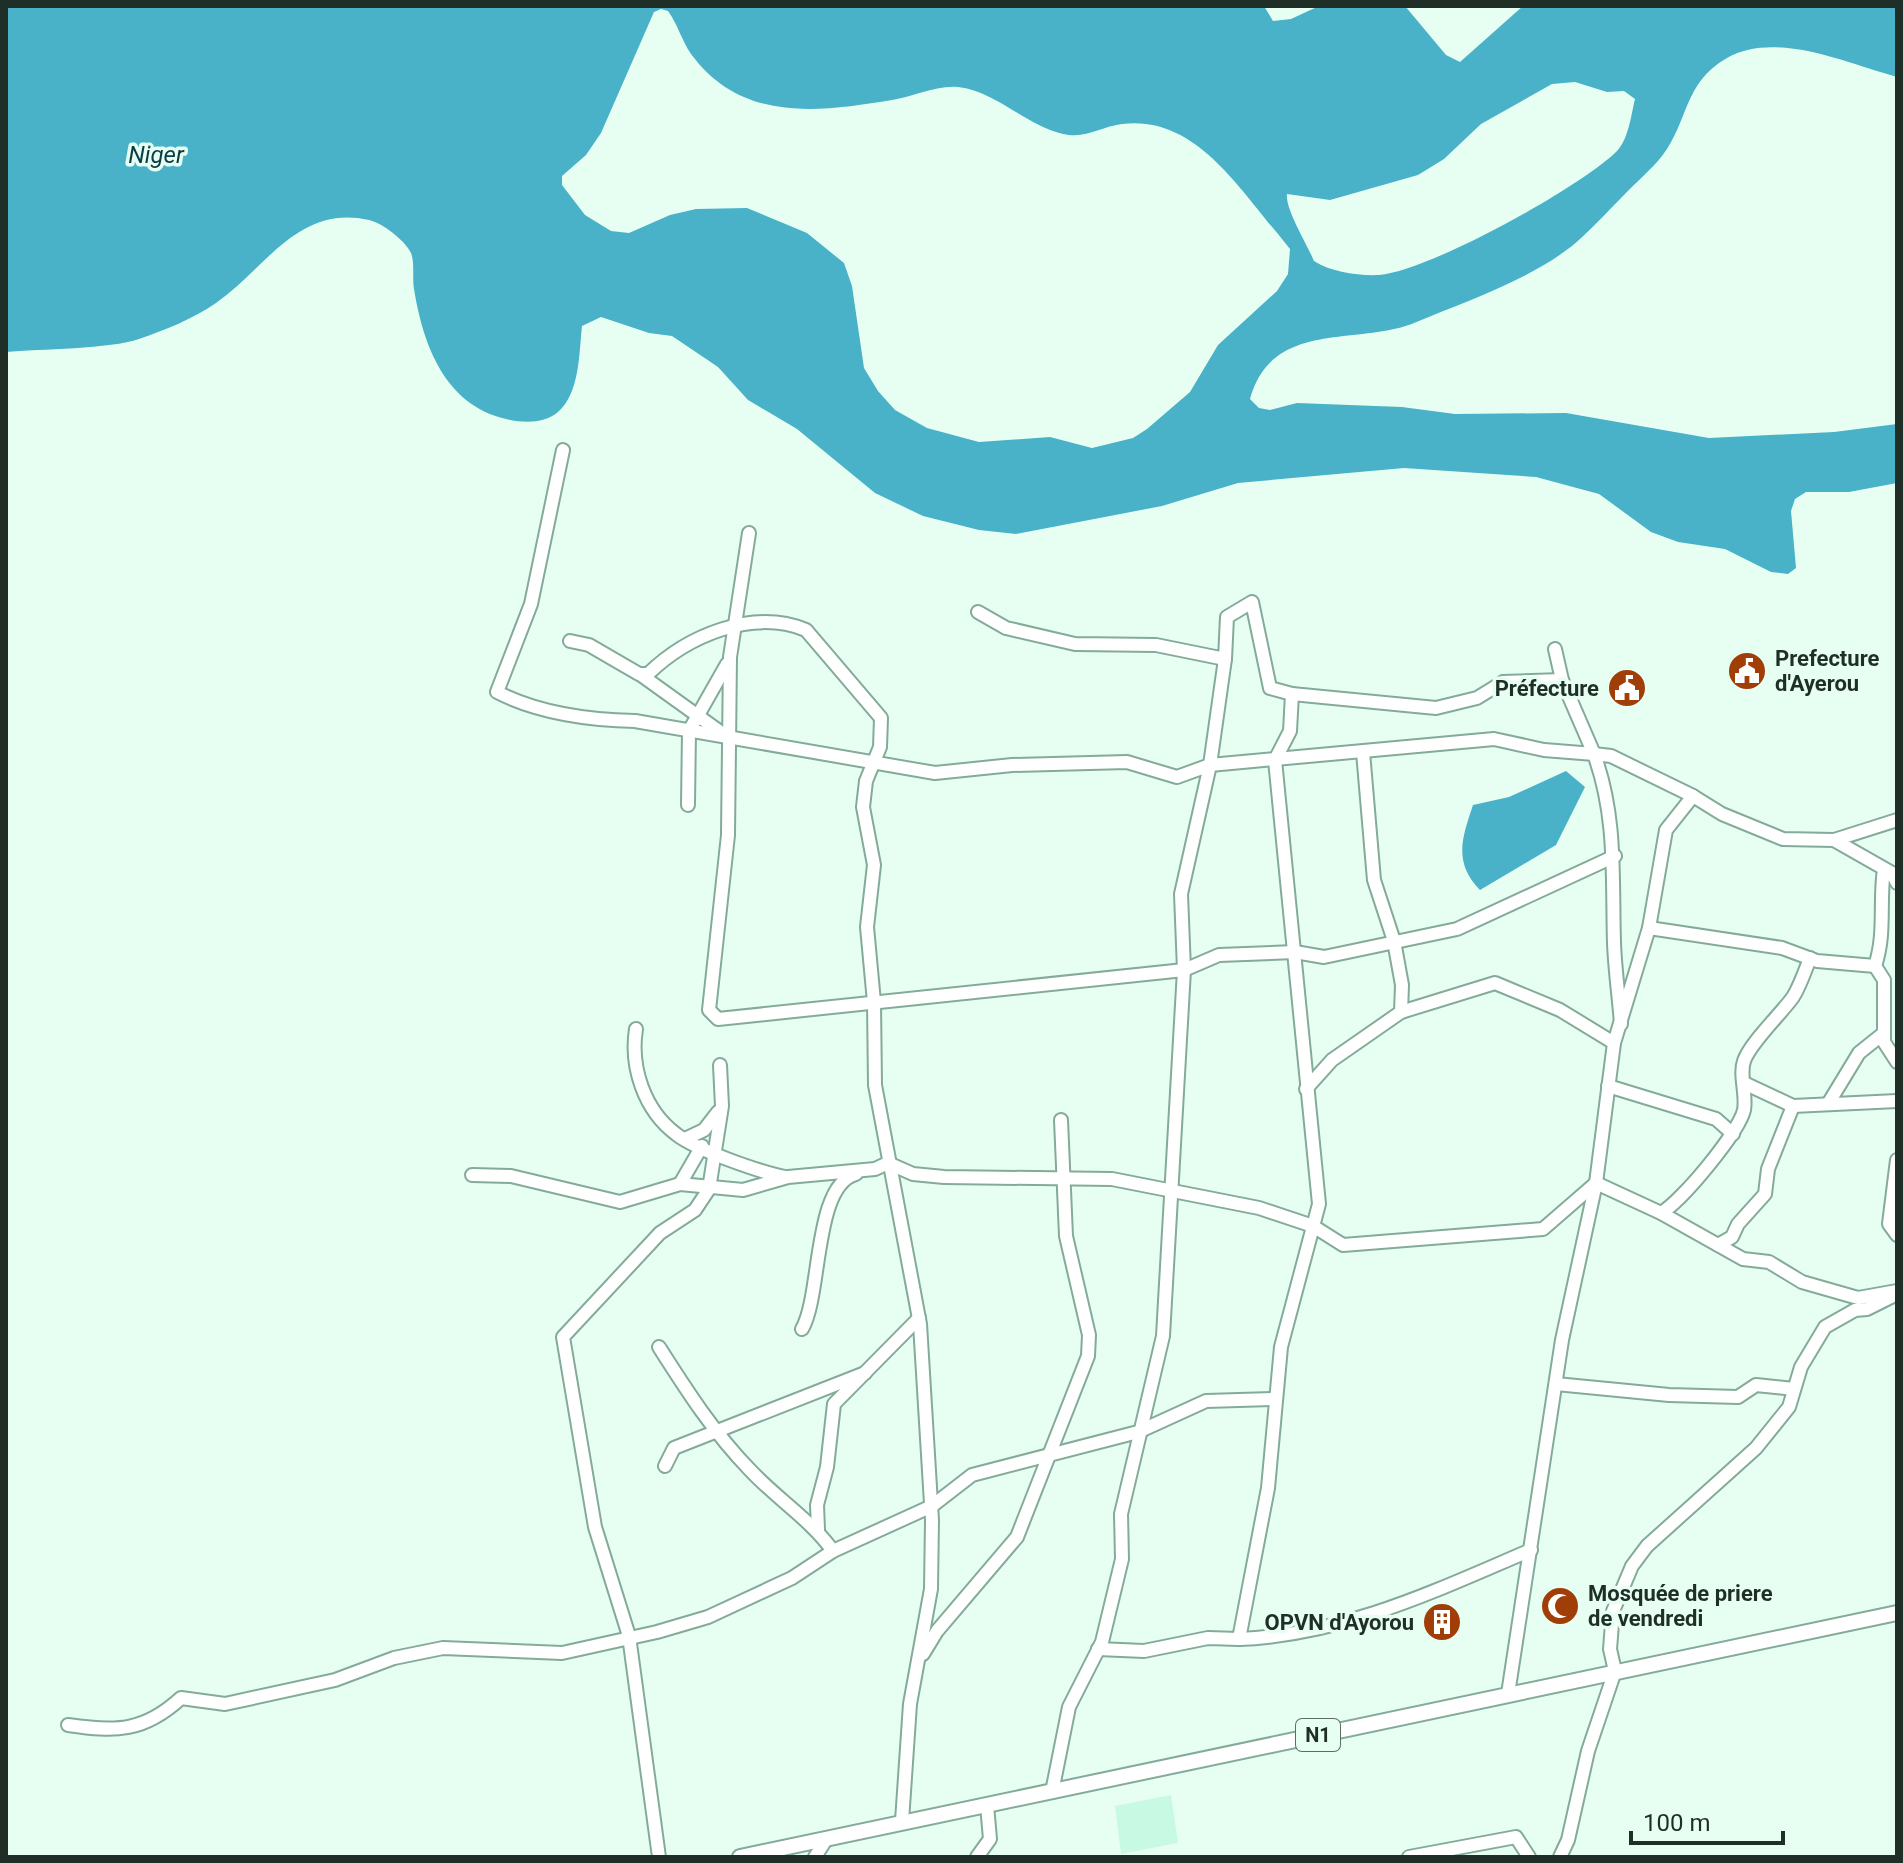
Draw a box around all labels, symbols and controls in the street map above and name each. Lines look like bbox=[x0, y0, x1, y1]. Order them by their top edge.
water label: Niger bbox=[128, 141, 185, 169]
place label: Prefecture d'Ayerou bbox=[1775, 646, 1879, 696]
public building icon: Prefecture d'Ayerou bbox=[1726, 650, 1768, 692]
public building icon: Préfecture bbox=[1606, 667, 1648, 709]
place label: Préfecture bbox=[1495, 676, 1599, 701]
place label: Mosquée de priere de vendredi bbox=[1588, 1581, 1773, 1631]
mosque icon: Mosquée de priere de vendredi bbox=[1539, 1585, 1581, 1627]
building icon: OPVN d'Ayorou bbox=[1421, 1601, 1463, 1643]
place label: OPVN d'Ayorou bbox=[1265, 1610, 1414, 1635]
road number: N1 bbox=[1296, 1719, 1340, 1751]
scale bar bbox=[1631, 1795, 1783, 1845]
text: 100 m bbox=[1643, 1809, 1710, 1837]

